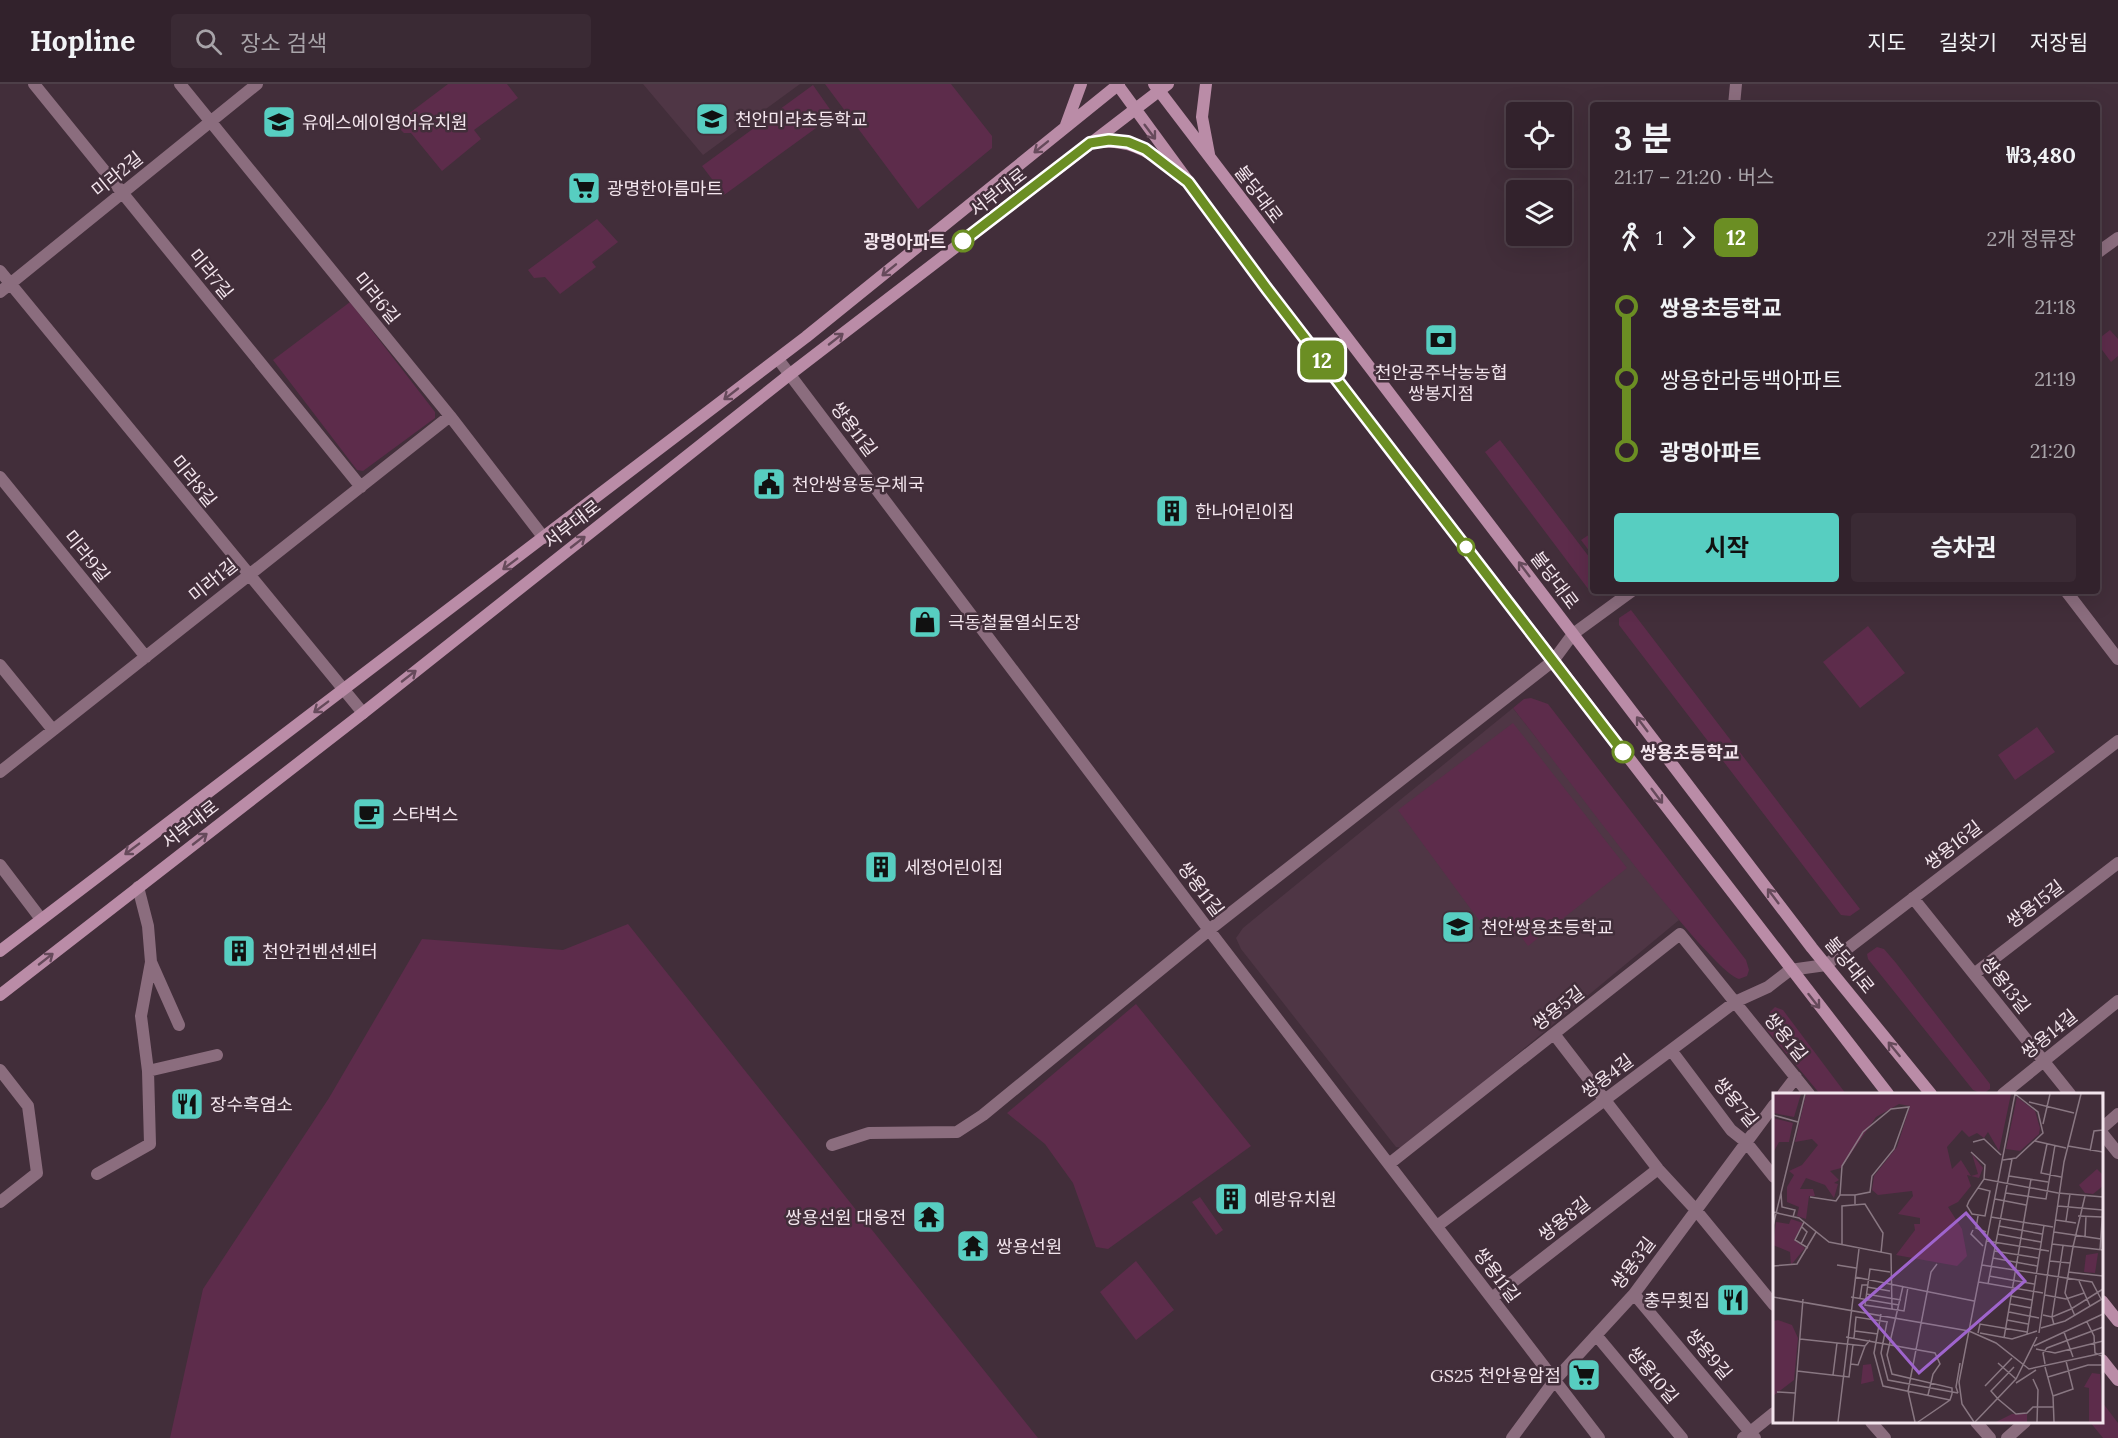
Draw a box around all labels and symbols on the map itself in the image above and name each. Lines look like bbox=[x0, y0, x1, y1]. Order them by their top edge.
school or university icon: 천안미라초등학교 bbox=[694, 101, 730, 137]
school or university icon: 유에스에이영어유치원 bbox=[261, 104, 297, 140]
place label: 천안미라초등학교 bbox=[735, 108, 867, 131]
place label: 유에스에이영어유치원 bbox=[302, 111, 468, 134]
one-way arrow bbox=[1144, 124, 1157, 140]
one-way arrow bbox=[1033, 140, 1049, 153]
street label: 미라2길 bbox=[87, 146, 147, 202]
street label: 불당대로 bbox=[1230, 161, 1288, 227]
street label: 서부대로 bbox=[965, 163, 1031, 221]
supermarket icon: 광명한아름마트 bbox=[566, 170, 602, 206]
place label: 광명한아름마트 bbox=[607, 177, 723, 200]
place label: 광명아파트 bbox=[863, 230, 946, 253]
marker: 광명아파트 bbox=[952, 230, 974, 252]
street label: 미라7길 bbox=[184, 244, 238, 304]
one-way arrow bbox=[881, 263, 897, 276]
street label: 미라6길 bbox=[349, 267, 405, 329]
bank icon: 천안공주낙농농협 쌍봉지점 bbox=[1423, 322, 1459, 358]
one-way arrow bbox=[828, 333, 844, 346]
line badge: 12 bbox=[1295, 340, 1349, 380]
place label: 천안공주낙농농협 쌍봉지점 bbox=[1375, 361, 1507, 405]
one-way arrow bbox=[724, 388, 740, 401]
street label: 쌍용11길 bbox=[826, 397, 882, 461]
street label: 미라8길 bbox=[166, 451, 222, 511]
public building icon: 천안쌍용동우체국 bbox=[751, 466, 787, 502]
place label: 천안쌍용동우체국 bbox=[792, 473, 924, 496]
building icon: 한나어린이집 bbox=[1154, 493, 1190, 529]
street label: 서부대로 bbox=[539, 495, 605, 553]
place label: 한나어린이집 bbox=[1195, 500, 1294, 523]
street label: 미라9길 bbox=[59, 525, 115, 587]
one-way arrow bbox=[570, 536, 586, 549]
unlabelled marker bbox=[1457, 538, 1475, 556]
street label: 불당대로 bbox=[1526, 547, 1584, 613]
street label: 미라1길 bbox=[184, 553, 242, 607]
one-way arrow bbox=[502, 557, 518, 570]
one-way arrow bbox=[1518, 562, 1530, 578]
shop icon: 극동철물열쇠도장 bbox=[907, 604, 943, 640]
place label: 극동철물열쇠도장 bbox=[948, 611, 1080, 634]
one-way arrow bbox=[401, 670, 417, 683]
one-way arrow bbox=[313, 700, 329, 713]
one-way arrow bbox=[1636, 717, 1649, 733]
marker: 쌍용초등학교 bbox=[1612, 741, 1634, 763]
place label: 쌍용초등학교 bbox=[1640, 741, 1739, 764]
one-way arrow bbox=[1650, 788, 1663, 804]
street label: 서부대로 bbox=[157, 795, 223, 853]
cafe icon: 스타벅스 bbox=[351, 796, 387, 832]
place label: 스타벅스 bbox=[392, 803, 458, 826]
street label: 쌍용16길 bbox=[1920, 815, 1986, 875]
one-way arrow bbox=[191, 832, 207, 845]
one-way arrow bbox=[124, 843, 140, 856]
building icon: 세정어린이집 bbox=[863, 849, 899, 885]
place label: 세정어린이집 bbox=[904, 856, 1003, 879]
street label: 쌍용11길 bbox=[1173, 857, 1229, 921]
street label: 쌍용15길 bbox=[2002, 875, 2068, 933]
one-way arrow bbox=[1766, 889, 1779, 905]
school or university icon: 천안쌍용초등학교 bbox=[1440, 909, 1476, 945]
place label: 천안쌍용초등학교 bbox=[1481, 916, 1613, 939]
street label: 불당대로 bbox=[1820, 932, 1880, 998]
building icon: 천안컨벤션센터 bbox=[221, 933, 257, 969]
place label: 천안컨벤션센터 bbox=[262, 940, 378, 963]
one-way arrow bbox=[38, 952, 54, 965]
street label: 쌍용13길 bbox=[1977, 952, 2035, 1018]
street label: 쌍용5길 bbox=[1527, 981, 1589, 1035]
one-way arrow bbox=[1807, 992, 1820, 1008]
street label: 쌍용14길 bbox=[2016, 1004, 2082, 1064]
street label: 쌍용1길 bbox=[1759, 1008, 1813, 1066]
one-way arrow bbox=[1888, 1041, 1901, 1057]
street label: 쌍용4길 bbox=[1576, 1049, 1638, 1103]
street label: 쌍용7길 bbox=[1709, 1072, 1763, 1132]
restaurant icon: 장수흑염소 bbox=[169, 1086, 205, 1122]
place label: 장수흑염소 bbox=[210, 1093, 293, 1116]
inset map bbox=[1773, 1093, 2103, 1423]
building icon: 예랑유치원 bbox=[1213, 1181, 1249, 1217]
place label: 예랑유치원 bbox=[1254, 1188, 1337, 1211]
street label: 쌍용8길 bbox=[1533, 1192, 1595, 1246]
temple icon: 쌍용선원 대웅전 bbox=[911, 1199, 947, 1235]
place label: 쌍용선원 대웅전 bbox=[785, 1206, 906, 1229]
temple icon: 쌍용선원 bbox=[955, 1228, 991, 1264]
street label: 쌍용3길 bbox=[1606, 1232, 1660, 1294]
place label: 쌍용선원 bbox=[996, 1235, 1062, 1258]
street label: 쌍용11길 bbox=[1469, 1243, 1525, 1307]
restaurant icon: 충무횟집 bbox=[1715, 1282, 1751, 1318]
place label: 충무횟집 bbox=[1644, 1289, 1710, 1312]
street label: 쌍용9길 bbox=[1681, 1324, 1737, 1384]
street label: 쌍용10길 bbox=[1623, 1342, 1683, 1408]
supermarket icon: GS25 천안용암점 bbox=[1566, 1357, 1602, 1393]
place label: GS25 천안용암점 bbox=[1430, 1364, 1561, 1387]

